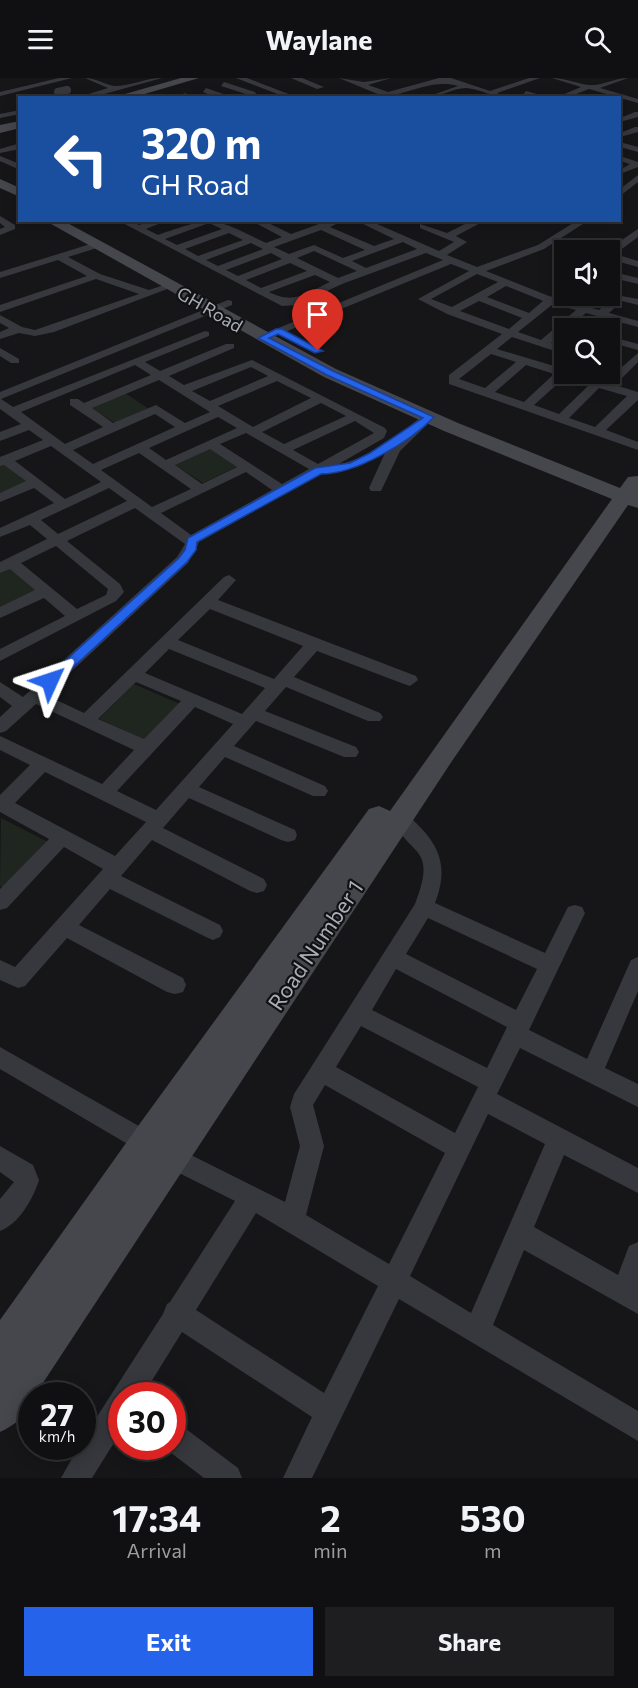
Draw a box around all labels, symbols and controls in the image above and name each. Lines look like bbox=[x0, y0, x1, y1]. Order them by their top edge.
icon: menu bbox=[24, 23, 57, 56]
text: Waylane bbox=[266, 23, 372, 56]
icon: search bbox=[581, 23, 614, 56]
text: 320 m bbox=[141, 116, 261, 168]
icon: left bbox=[42, 120, 120, 198]
text: GH Road bbox=[141, 168, 249, 201]
map controls bbox=[554, 240, 620, 384]
button: sound bbox=[554, 240, 620, 306]
street label: GH Road bbox=[173, 281, 247, 337]
pin bbox=[292, 289, 343, 351]
icon: arrive bbox=[301, 298, 334, 331]
button: search bbox=[554, 318, 620, 384]
position arrow bbox=[18, 649, 82, 713]
street label: Road Number 1 bbox=[262, 875, 368, 1015]
speed limit sign: 30 bbox=[108, 1382, 186, 1460]
text: 27 bbox=[40, 1395, 74, 1432]
text: km/h bbox=[39, 1427, 75, 1445]
text: 17:34 bbox=[112, 1495, 201, 1539]
text: 2 bbox=[320, 1495, 341, 1539]
text: 530 bbox=[460, 1495, 526, 1539]
text: Arrival bbox=[126, 1538, 187, 1562]
text: min bbox=[313, 1538, 347, 1562]
text: m bbox=[484, 1538, 501, 1562]
button: Exit bbox=[24, 1607, 313, 1676]
button: Share bbox=[325, 1607, 614, 1676]

